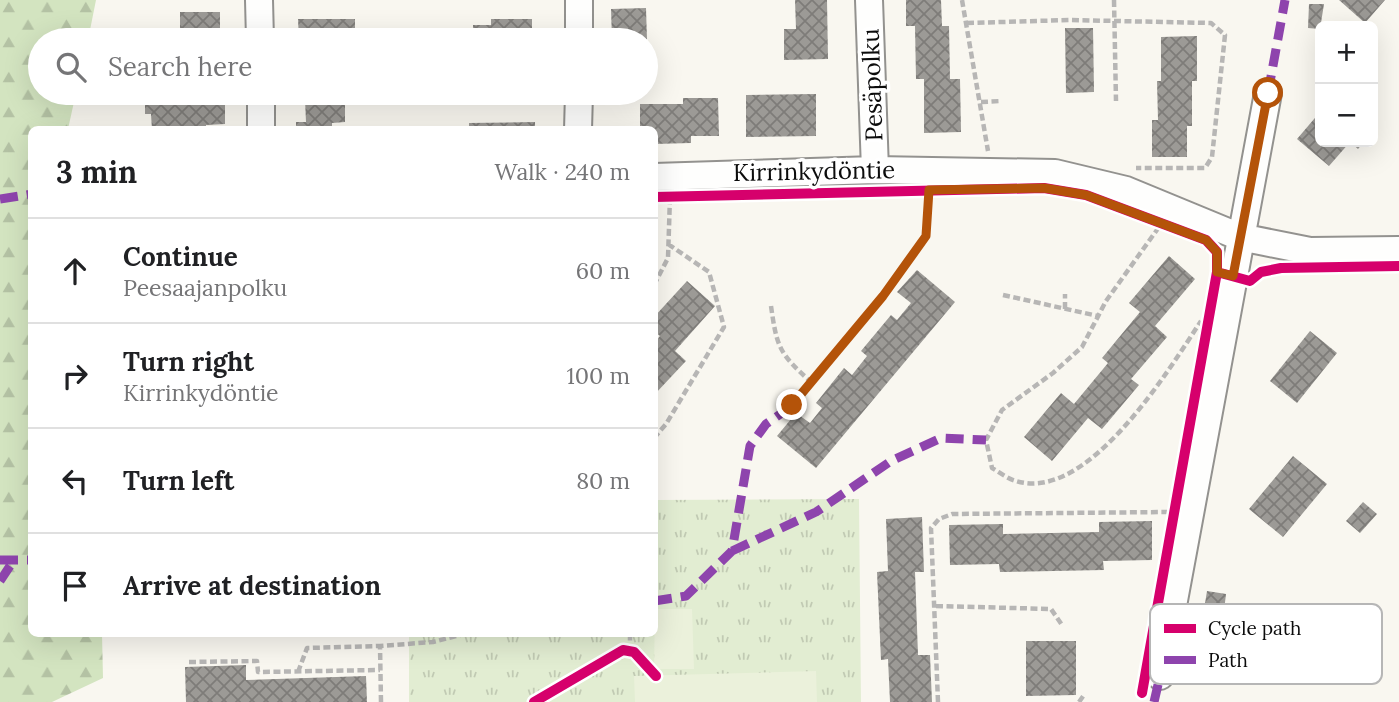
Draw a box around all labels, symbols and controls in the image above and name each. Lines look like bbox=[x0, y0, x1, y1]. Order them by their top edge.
map controls bbox=[1315, 21, 1378, 147]
button: + bbox=[1315, 21, 1378, 84]
search box bbox=[28, 28, 658, 105]
street label: Pesäpolku bbox=[855, 28, 889, 142]
icon: search bbox=[52, 48, 90, 86]
text: Search here bbox=[108, 50, 252, 83]
route start bbox=[1252, 77, 1283, 108]
button: − bbox=[1315, 84, 1378, 147]
text: 3 min bbox=[56, 153, 137, 191]
street label: Kirrinkydöntie bbox=[733, 154, 895, 188]
text: Walk · 240 m bbox=[494, 157, 630, 186]
text: Continue bbox=[123, 240, 238, 273]
icon: ahead bbox=[56, 252, 94, 290]
text: 60 m bbox=[576, 256, 630, 285]
text: Peesaajanpolku bbox=[123, 273, 287, 302]
text: Turn right bbox=[123, 345, 254, 378]
icon: right bbox=[56, 357, 94, 395]
text: 100 m bbox=[566, 361, 630, 390]
text: Kirrinkydöntie bbox=[123, 378, 279, 407]
route end bbox=[776, 389, 807, 420]
icon: left bbox=[56, 462, 94, 500]
text: Turn left bbox=[123, 464, 234, 497]
text: 80 m bbox=[576, 466, 630, 495]
icon: arrive bbox=[56, 567, 94, 605]
text: Arrive at destination bbox=[123, 569, 381, 602]
legend bbox=[1150, 604, 1382, 684]
text: Cycle path bbox=[1208, 616, 1301, 640]
text: Path bbox=[1208, 648, 1248, 672]

